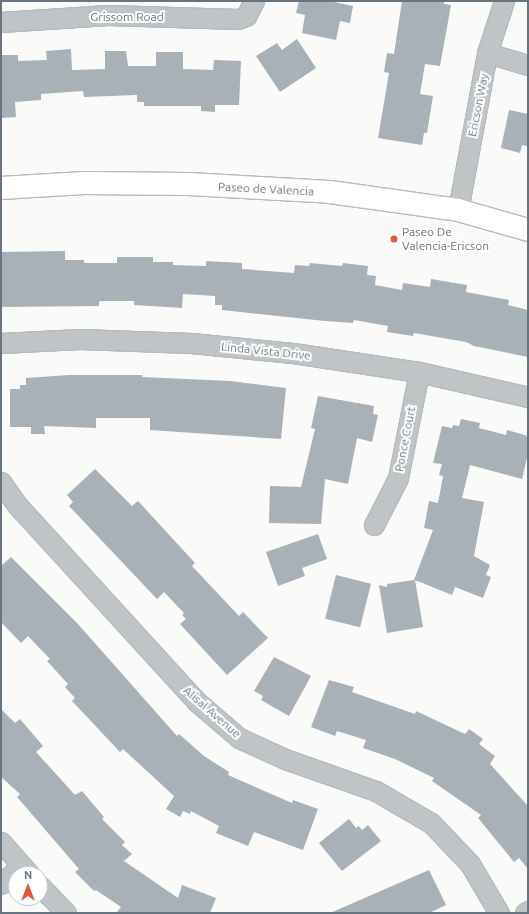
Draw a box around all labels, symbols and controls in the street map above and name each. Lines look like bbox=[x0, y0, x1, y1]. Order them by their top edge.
street label: Grissom Road bbox=[90, 10, 164, 24]
street label: Ericson Way bbox=[465, 72, 491, 138]
street label: Paseo de Valencia bbox=[218, 179, 314, 199]
place label: Paseo De Valencia-Ericson bbox=[402, 225, 489, 253]
marker: Paseo De Valencia-Ericson bbox=[389, 234, 399, 244]
street label: Linda Vista Drive bbox=[221, 339, 311, 363]
street label: Ponce Court bbox=[392, 405, 418, 473]
street label: Alisal Avenue bbox=[180, 683, 244, 741]
north arrow bbox=[8, 866, 48, 906]
text: N bbox=[24, 869, 32, 881]

